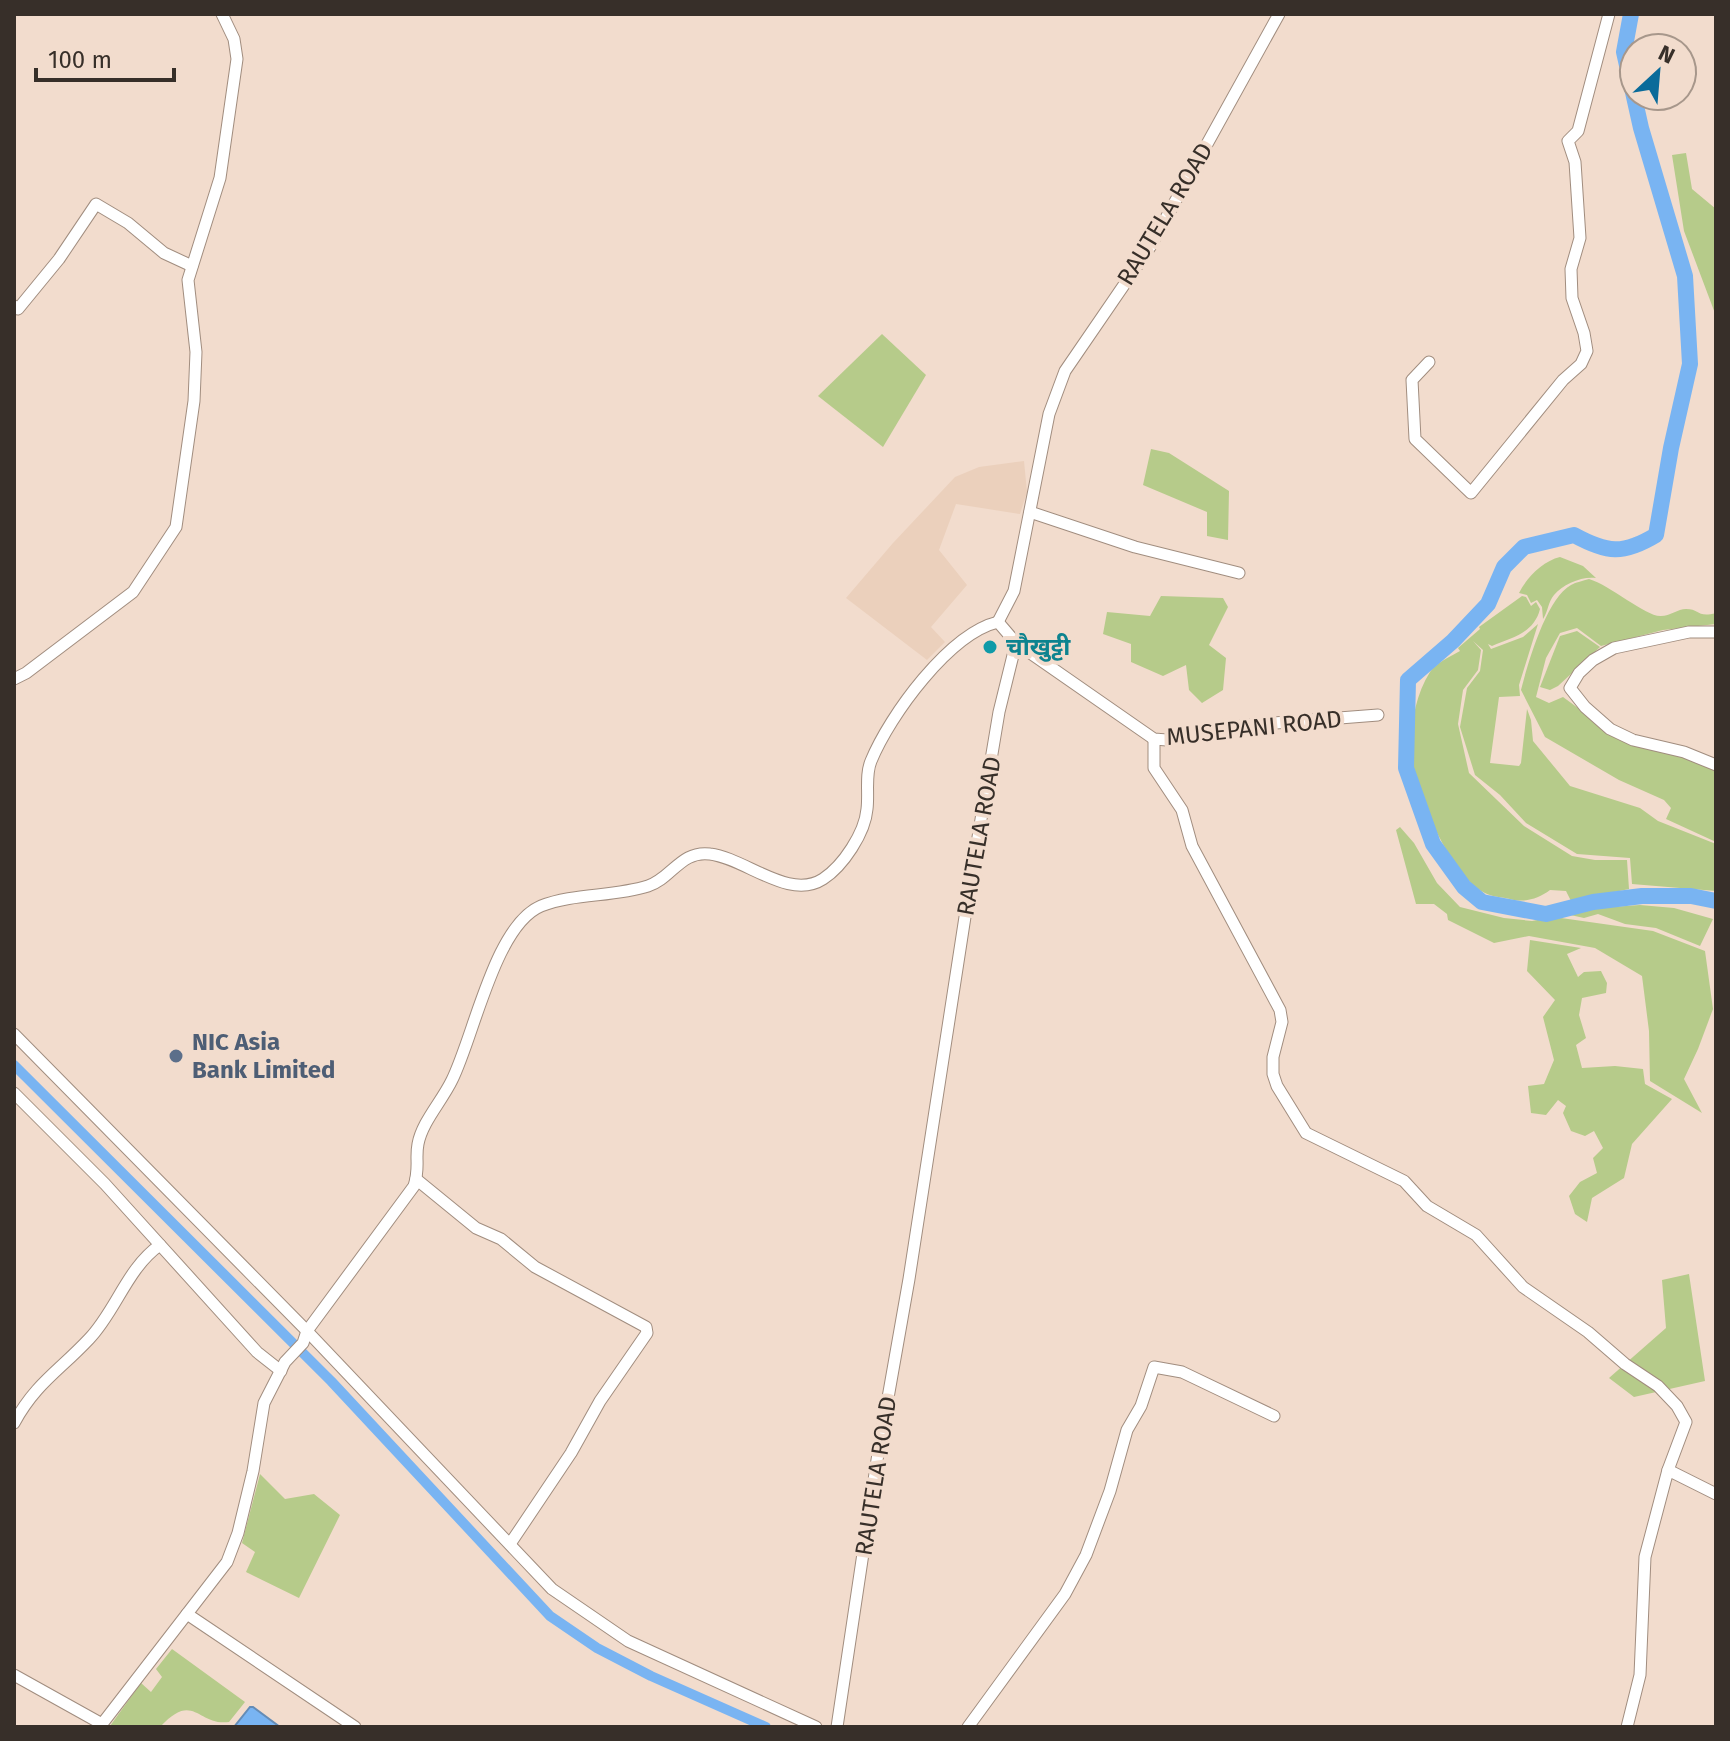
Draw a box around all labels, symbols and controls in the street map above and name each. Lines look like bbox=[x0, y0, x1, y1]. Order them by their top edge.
scale bar bbox=[36, 32, 174, 82]
north arrow bbox=[1618, 32, 1698, 112]
text: N bbox=[1654, 39, 1679, 70]
text: 100 m bbox=[48, 46, 112, 74]
street label: RAUTELA ROAD bbox=[1112, 138, 1218, 290]
place label: चौखुट्टी bbox=[1006, 633, 1071, 662]
marker: चौखुट्टी bbox=[981, 638, 999, 656]
street label: MUSEPANI ROAD bbox=[1165, 705, 1343, 751]
street label: RAUTELA ROAD bbox=[951, 754, 1007, 918]
place label: NIC Asia Bank Limited bbox=[192, 1028, 335, 1084]
marker: NIC Asia Bank Limited bbox=[167, 1047, 185, 1065]
street label: RAUTELA ROAD bbox=[850, 1394, 902, 1558]

